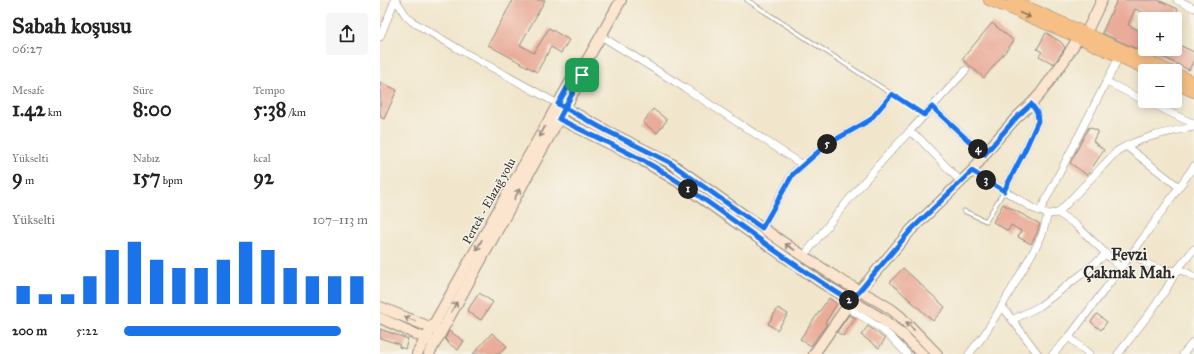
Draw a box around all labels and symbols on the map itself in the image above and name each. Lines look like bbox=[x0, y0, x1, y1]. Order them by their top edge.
one-way arrow bbox=[1019, 12, 1031, 20]
pin bbox=[565, 58, 599, 92]
one-way arrow bbox=[538, 126, 546, 138]
pin: 5 bbox=[817, 134, 837, 154]
pin: 4 bbox=[968, 139, 988, 159]
street label: Pertek - Elazığ yolu bbox=[460, 155, 520, 247]
pin: 3 bbox=[976, 170, 996, 190]
pin: 1 bbox=[678, 179, 698, 199]
one-way arrow bbox=[514, 188, 522, 200]
one-way arrow bbox=[475, 239, 482, 251]
one-way arrow bbox=[785, 243, 796, 251]
district label: Fevzi Çakmak Mah. bbox=[1083, 245, 1175, 283]
pin: 2 bbox=[839, 290, 859, 310]
one-way arrow bbox=[451, 301, 458, 313]
one-way arrow bbox=[405, 315, 417, 323]
one-way arrow bbox=[905, 321, 915, 331]

